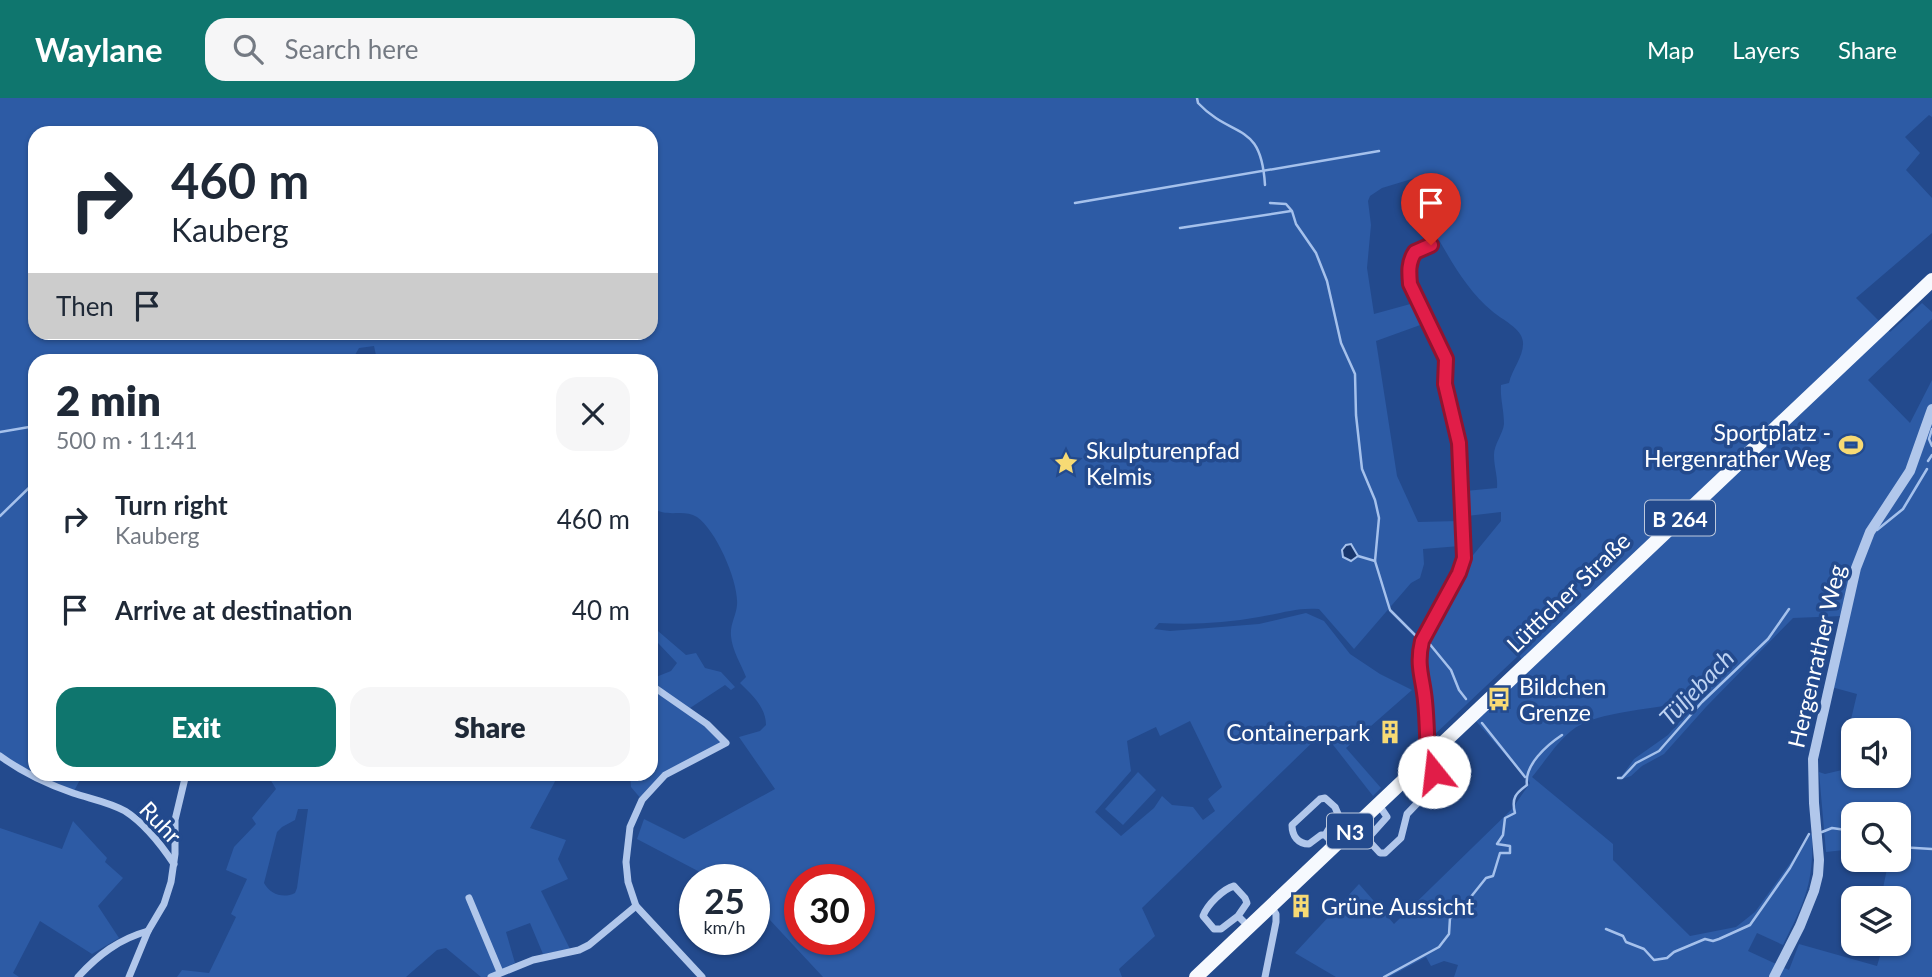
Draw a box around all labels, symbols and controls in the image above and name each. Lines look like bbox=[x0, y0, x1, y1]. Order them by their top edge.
search box bbox=[205, 18, 695, 81]
text: Waylane bbox=[35, 29, 163, 69]
icon: search bbox=[229, 30, 267, 68]
text: Search here bbox=[285, 33, 419, 65]
text: Map bbox=[1647, 35, 1694, 64]
text: Layers bbox=[1732, 35, 1800, 64]
text: Share bbox=[1838, 35, 1897, 64]
text: 460 m bbox=[171, 151, 309, 209]
icon: right bbox=[56, 154, 147, 245]
pin bbox=[1401, 173, 1461, 245]
icon: arrive bbox=[1412, 184, 1450, 222]
text: Kauberg bbox=[171, 210, 289, 249]
icon: arrive bbox=[128, 287, 166, 325]
text: Then bbox=[56, 290, 114, 322]
text: 2 min bbox=[56, 375, 161, 425]
button: close bbox=[556, 377, 630, 451]
place label: Sportplatz - Hergenrather Weg bbox=[1644, 418, 1831, 472]
text: 500 m · 11:41 bbox=[56, 426, 198, 454]
sports icon: Sportplatz - Hergenrather Weg bbox=[1837, 431, 1865, 459]
place label: Skulpturenpfad Kelmis bbox=[1086, 436, 1240, 490]
place icon: Skulpturenpfad Kelmis bbox=[1052, 449, 1080, 477]
text: Turn right bbox=[115, 489, 228, 521]
icon: right bbox=[56, 500, 94, 538]
road number: B 264 bbox=[1645, 500, 1715, 536]
text: 460 m bbox=[557, 503, 630, 535]
text: Kauberg bbox=[115, 521, 200, 549]
street label: Lütticher Straße bbox=[1501, 526, 1635, 658]
street label: Hergenrather Weg bbox=[1781, 562, 1851, 750]
icon: arrive bbox=[56, 591, 94, 629]
text: Arrive at destination bbox=[115, 594, 352, 626]
text: 40 m bbox=[572, 594, 630, 626]
water label: Tüljebach bbox=[1653, 643, 1739, 731]
place label: Bildchen Grenze bbox=[1519, 672, 1606, 726]
bus stop icon: Bildchen Grenze bbox=[1485, 685, 1513, 713]
button: Exit bbox=[56, 687, 336, 767]
button: Share bbox=[350, 687, 630, 767]
place label: Containerpark bbox=[1226, 718, 1370, 746]
building icon: Containerpark bbox=[1376, 718, 1404, 746]
map controls bbox=[1841, 718, 1911, 956]
button: sound bbox=[1841, 718, 1911, 788]
position arrow bbox=[1397, 735, 1471, 809]
street label: Ruhr bbox=[134, 795, 188, 849]
button: search bbox=[1841, 802, 1911, 872]
road number: N3 bbox=[1327, 814, 1373, 848]
speed limit sign: 30 bbox=[784, 864, 875, 955]
text: 25 bbox=[704, 879, 745, 921]
button: layers bbox=[1841, 886, 1911, 956]
building icon: Grüne Aussicht bbox=[1287, 892, 1315, 920]
place label: Grüne Aussicht bbox=[1321, 892, 1475, 920]
text: km/h bbox=[703, 916, 746, 938]

